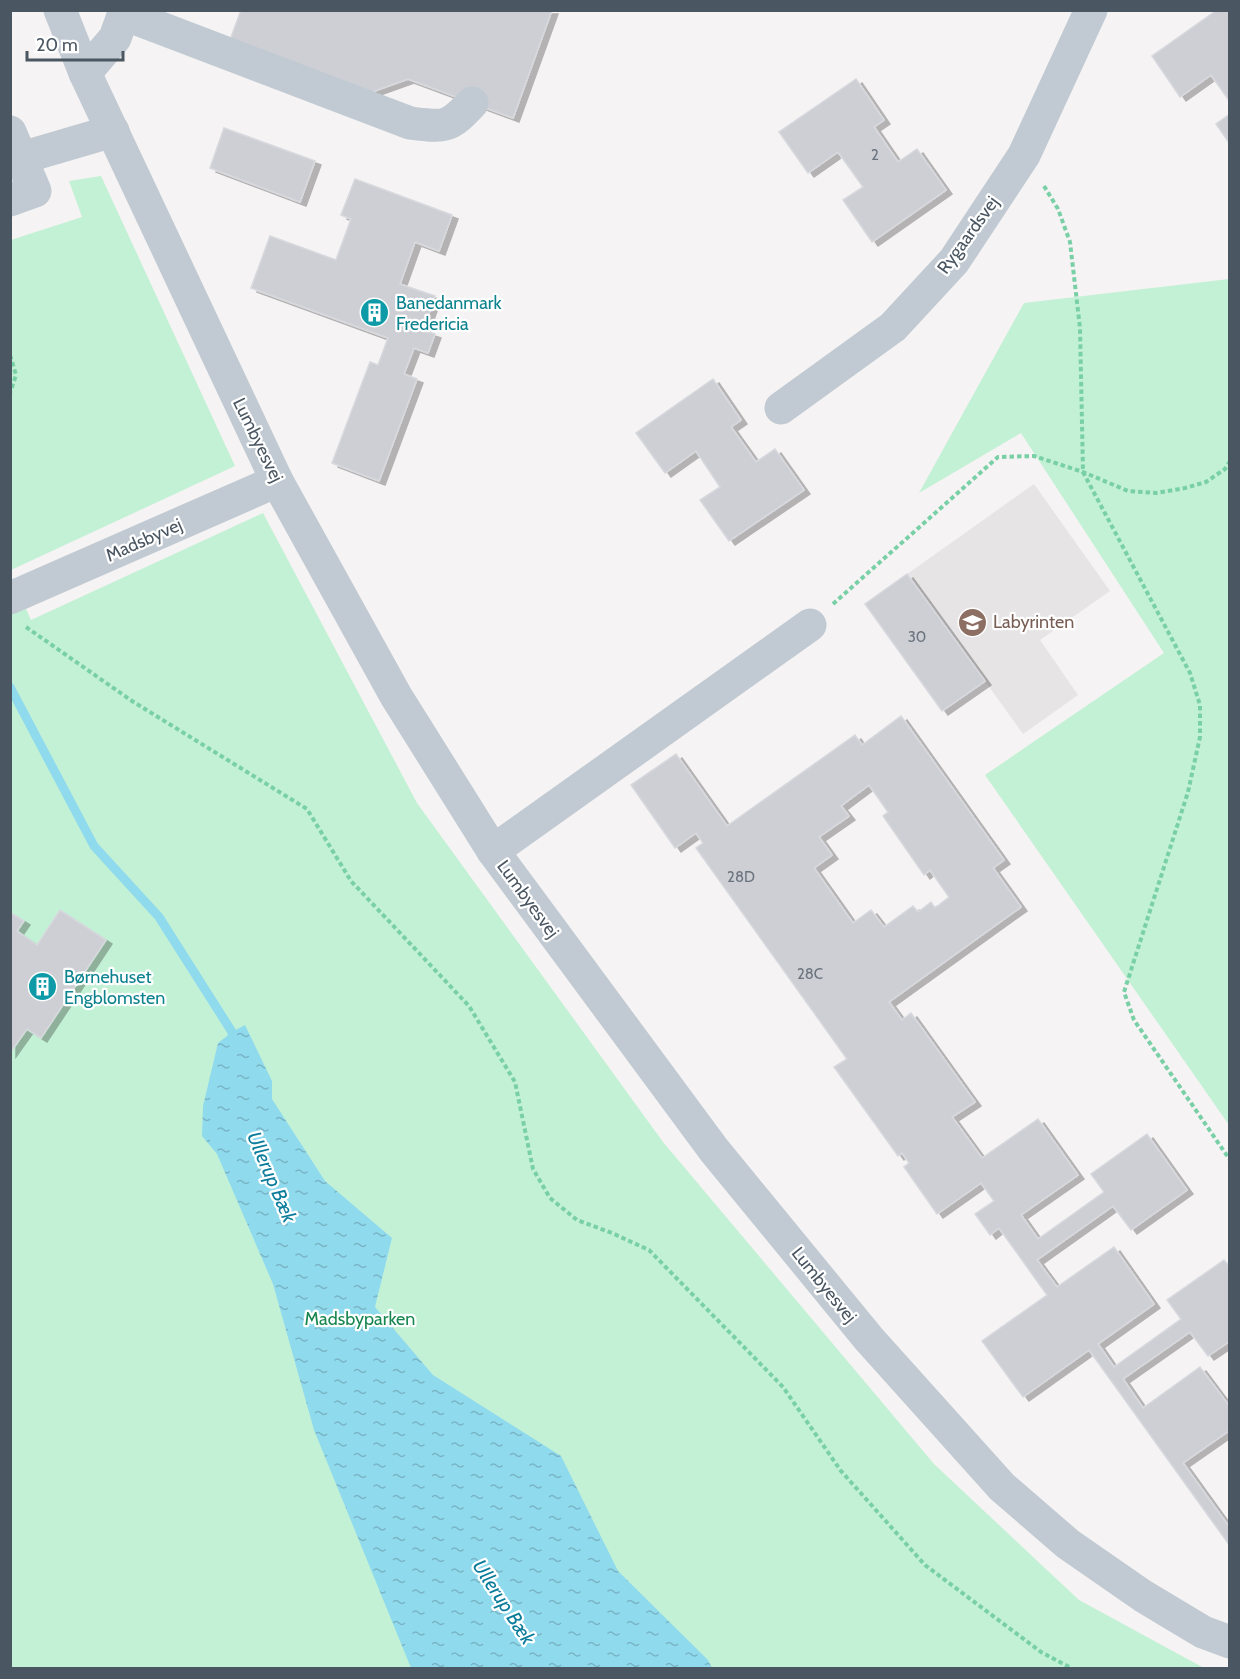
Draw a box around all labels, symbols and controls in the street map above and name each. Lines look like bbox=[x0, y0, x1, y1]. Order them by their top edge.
scale bar bbox=[27, 24, 123, 62]
text: 20 m bbox=[36, 34, 78, 56]
house number: 2 bbox=[871, 146, 879, 164]
street label: Rygaardsvej bbox=[932, 192, 1004, 278]
place label: Banedanmark Fredericia bbox=[396, 292, 502, 335]
building icon: Banedanmark Fredericia bbox=[359, 297, 391, 329]
street label: Lumbyesvej bbox=[228, 394, 288, 486]
street label: Madsbyvej bbox=[102, 513, 186, 567]
school or university icon: Labyrinten bbox=[956, 606, 988, 638]
place label: Labyrinten bbox=[993, 611, 1074, 633]
house number: 30 bbox=[908, 628, 926, 646]
street label: Lumbyesvej bbox=[492, 856, 564, 942]
house number: 28D bbox=[727, 868, 755, 886]
house number: 28C bbox=[797, 965, 823, 983]
place label: Børnehuset Engblomsten bbox=[64, 966, 165, 1009]
building icon: Børnehuset Engblomsten bbox=[27, 971, 59, 1003]
water label: Ullerup Bæk bbox=[242, 1128, 302, 1227]
street label: Lumbyesvej bbox=[787, 1243, 861, 1327]
park label: Madsbyparken bbox=[305, 1308, 415, 1330]
water label: Ullerup Bæk bbox=[468, 1555, 541, 1650]

